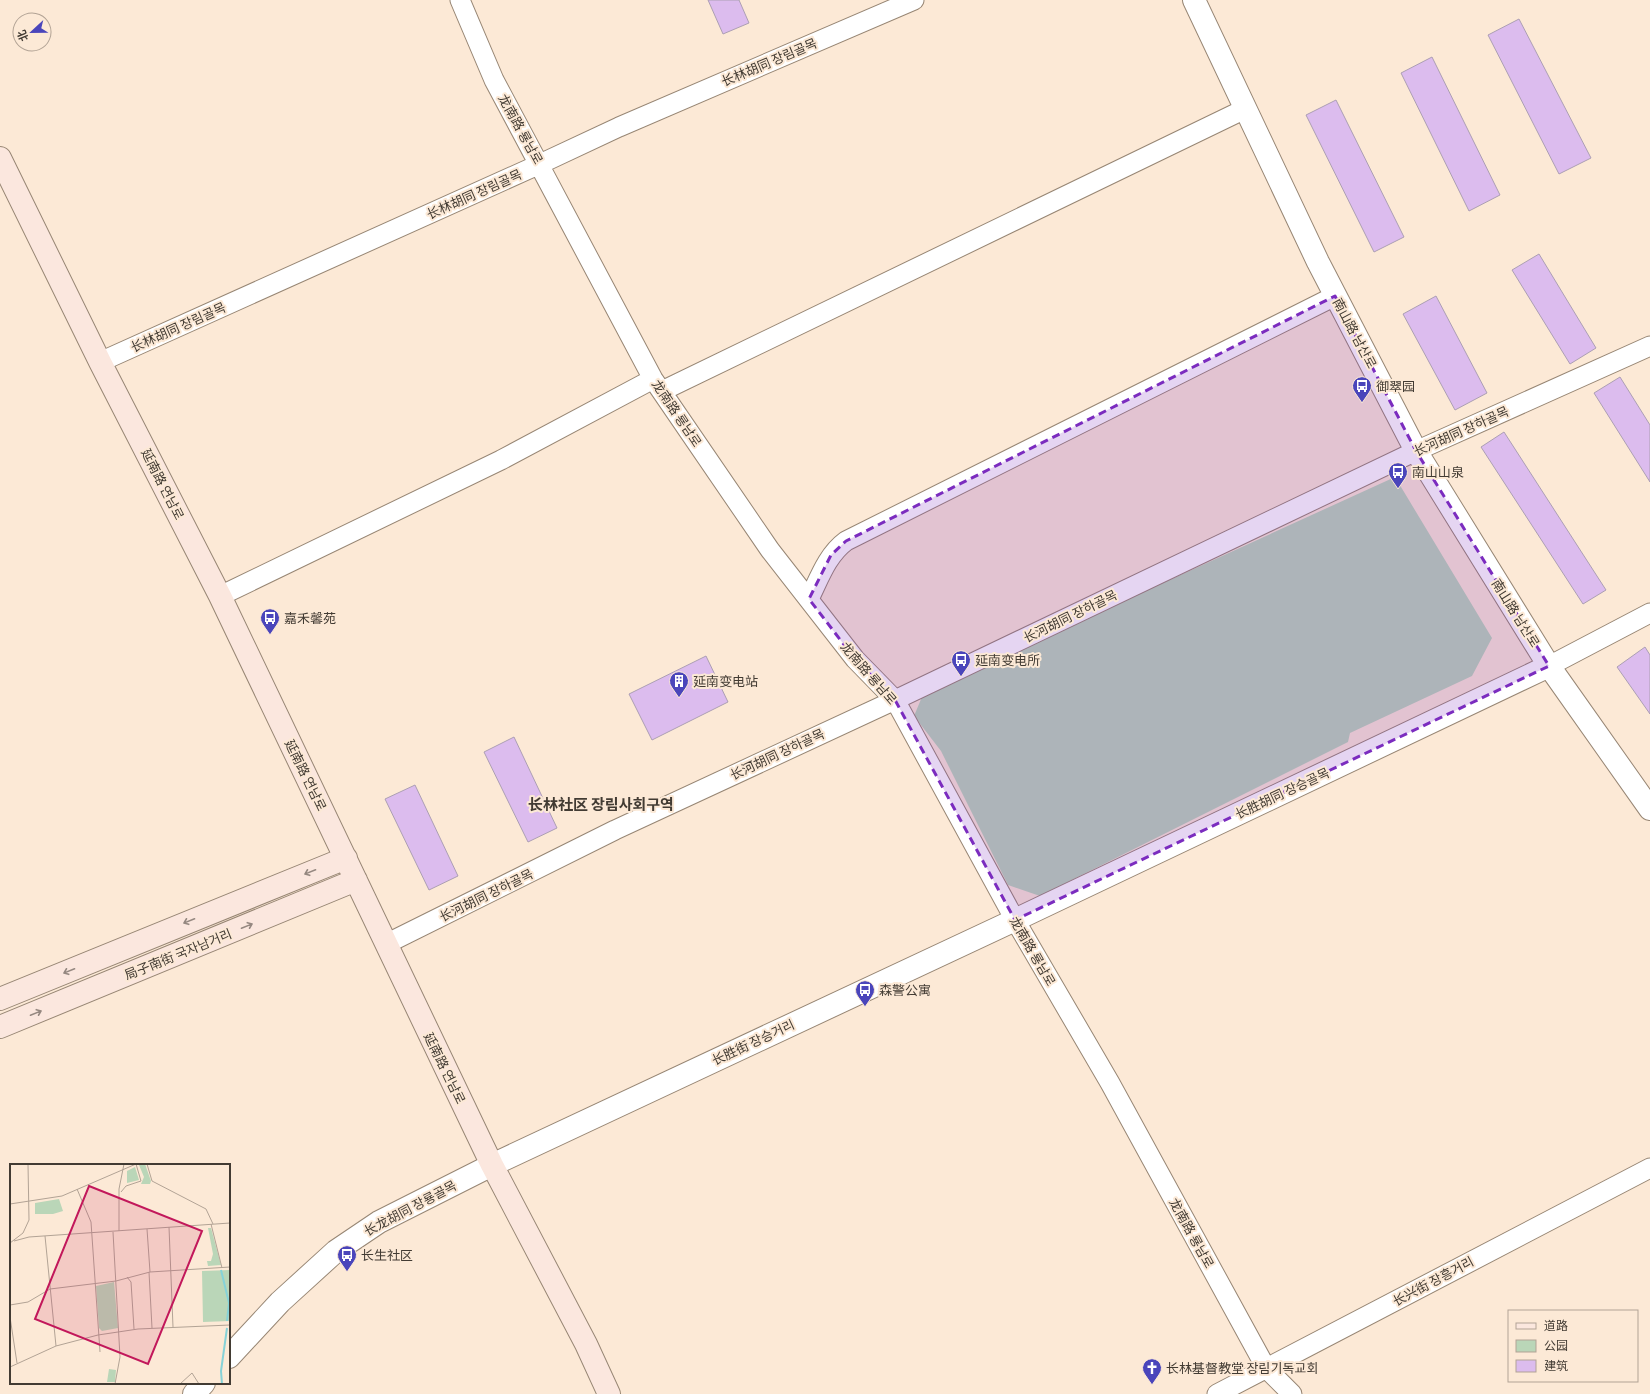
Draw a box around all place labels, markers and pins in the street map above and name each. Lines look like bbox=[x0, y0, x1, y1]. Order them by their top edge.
bus stop icon: 御翠园 bbox=[1351, 375, 1373, 403]
place label: 御翠园 bbox=[1376, 378, 1415, 396]
bus stop icon: 南山山泉 bbox=[1387, 461, 1409, 489]
place label: 南山山泉 bbox=[1412, 464, 1464, 482]
bus stop icon: 嘉禾馨苑 bbox=[259, 607, 281, 635]
place label: 嘉禾馨苑 bbox=[284, 610, 336, 628]
bus stop icon: 延南变电所 bbox=[950, 649, 972, 677]
place label: 延南变电所 bbox=[975, 652, 1040, 670]
building icon: 延南变电站 bbox=[668, 670, 690, 698]
place label: 延南变电站 bbox=[693, 673, 758, 691]
bus stop icon: 森警公寓 bbox=[854, 979, 876, 1007]
place label: 森警公寓 bbox=[879, 982, 931, 1000]
bus stop icon: 长生社区 bbox=[336, 1244, 358, 1272]
place label: 长生社区 bbox=[361, 1247, 413, 1265]
church icon: 长林基督教堂 장림기독교회 bbox=[1141, 1357, 1163, 1385]
place label: 长林基督教堂 장림기독교회 bbox=[1166, 1360, 1318, 1378]

